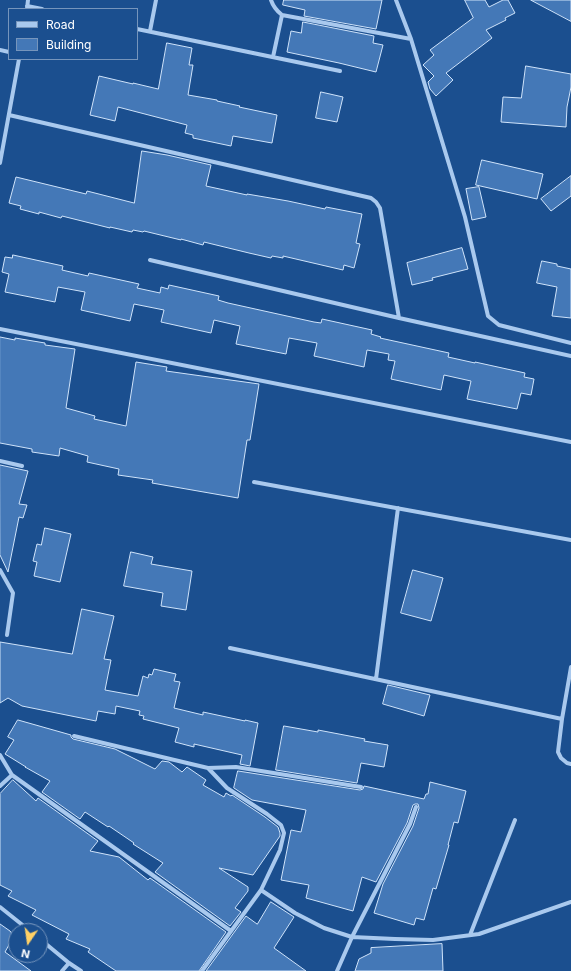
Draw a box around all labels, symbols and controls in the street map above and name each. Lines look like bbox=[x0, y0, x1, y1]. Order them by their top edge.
legend bbox=[8, 8, 138, 60]
text: Road bbox=[46, 17, 75, 32]
text: Building bbox=[46, 37, 91, 52]
north arrow bbox=[8, 923, 48, 963]
text: N bbox=[20, 946, 31, 961]

